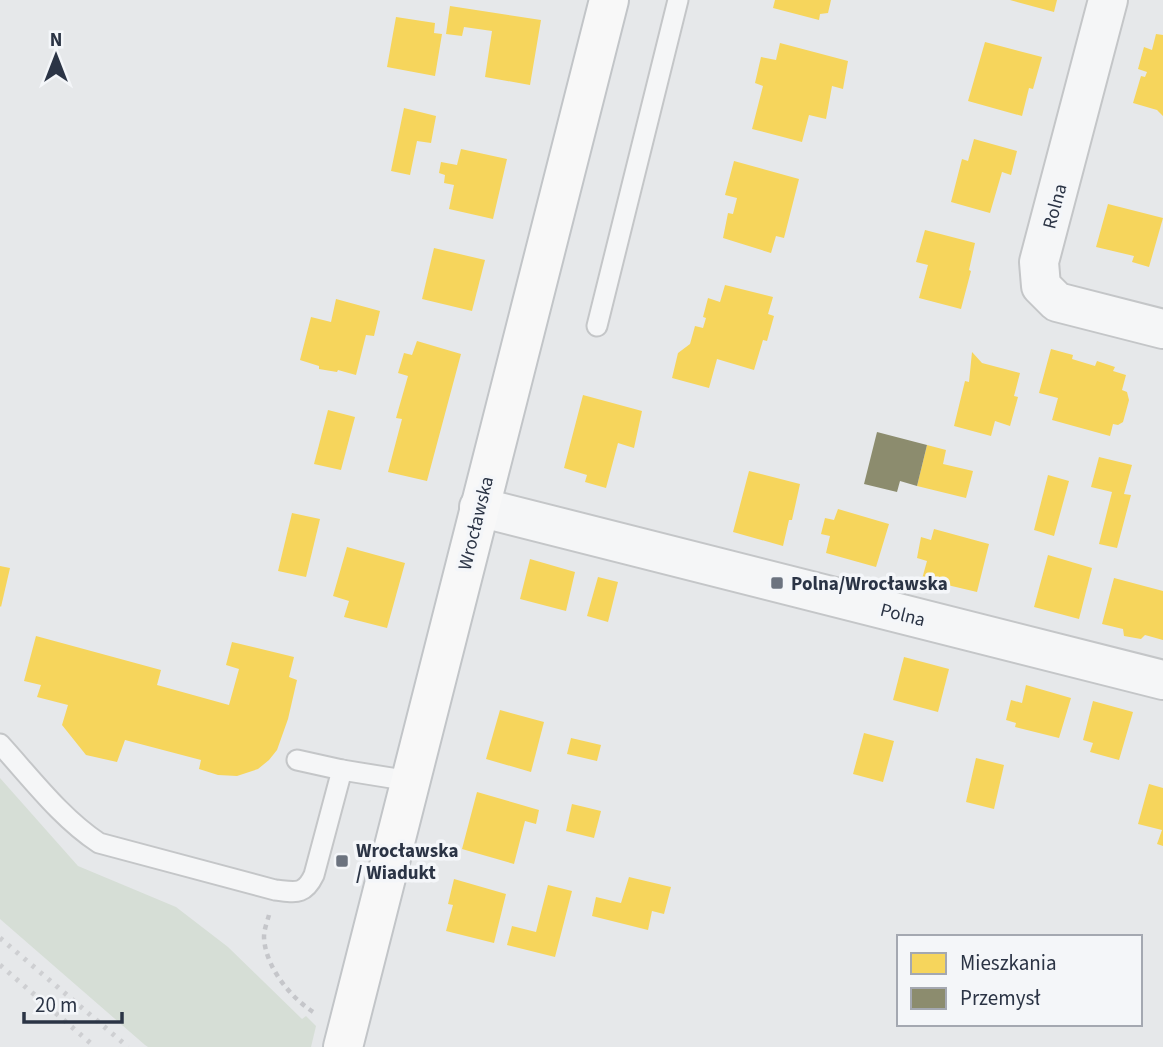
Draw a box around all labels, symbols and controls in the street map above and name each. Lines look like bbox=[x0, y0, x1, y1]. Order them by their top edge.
north arrow bbox=[21, 21, 91, 91]
text: N bbox=[50, 27, 62, 54]
street label: Rolna bbox=[1036, 181, 1074, 232]
street label: Wrocławska bbox=[452, 474, 501, 573]
place label: Polna/Wrocławska bbox=[791, 571, 948, 598]
marker: Polna/Wrocławska bbox=[769, 575, 785, 591]
street label: Polna bbox=[877, 597, 928, 634]
place label: Wrocławska / Wiadukt bbox=[356, 838, 459, 887]
marker: Wrocławska / Wiadukt bbox=[334, 853, 350, 869]
legend bbox=[897, 935, 1142, 1026]
text: Mieszkania bbox=[960, 948, 1057, 978]
scale bar bbox=[24, 981, 122, 1025]
text: Przemysł bbox=[960, 983, 1041, 1013]
text: 20 m bbox=[35, 990, 77, 1020]

